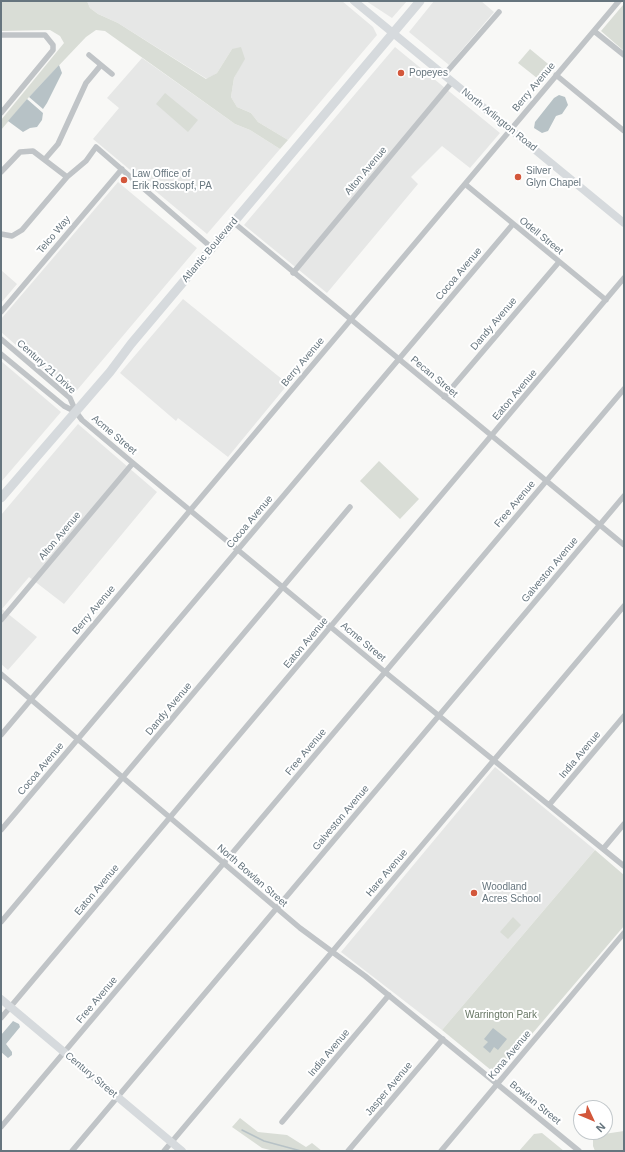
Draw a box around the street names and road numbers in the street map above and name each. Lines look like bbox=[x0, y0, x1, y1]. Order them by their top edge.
street label: Berry Avenue bbox=[510, 60, 558, 114]
street label: North Arlington Road bbox=[459, 86, 539, 154]
street label: Alton Avenue bbox=[342, 144, 390, 198]
street label: Telco Way bbox=[35, 214, 73, 256]
street label: Atlantic Boulevard bbox=[179, 215, 241, 285]
street label: Odell Street bbox=[517, 215, 565, 257]
street label: Cocoa Avenue bbox=[433, 245, 485, 303]
street label: Dandy Avenue bbox=[468, 295, 520, 353]
street label: Berry Avenue bbox=[279, 335, 327, 389]
street label: Century 21 Drive bbox=[14, 337, 78, 397]
street label: Pecan Street bbox=[408, 354, 460, 400]
street label: Eaton Avenue bbox=[490, 367, 540, 423]
street label: Acme Street bbox=[89, 413, 139, 457]
street label: Free Avenue bbox=[492, 478, 538, 530]
street label: Cocoa Avenue bbox=[224, 493, 276, 551]
street label: Alton Avenue bbox=[36, 509, 84, 563]
street label: Galveston Avenue bbox=[519, 535, 581, 605]
street label: Berry Avenue bbox=[70, 583, 118, 637]
street label: Eaton Avenue bbox=[281, 615, 331, 671]
street label: Acme Street bbox=[338, 620, 388, 664]
street label: Dandy Avenue bbox=[143, 680, 195, 738]
street label: Free Avenue bbox=[283, 726, 329, 778]
street label: India Avenue bbox=[557, 729, 603, 781]
street label: Cocoa Avenue bbox=[15, 740, 67, 798]
street label: Galveston Avenue bbox=[310, 783, 372, 853]
street label: North Bowlan Street bbox=[214, 842, 290, 910]
street label: Hare Avenue bbox=[364, 847, 410, 899]
street label: Eaton Avenue bbox=[72, 862, 122, 918]
street label: Free Avenue bbox=[74, 974, 120, 1026]
street label: India Avenue bbox=[306, 1027, 352, 1079]
street label: Kona Avenue bbox=[486, 1028, 534, 1082]
street label: Century Street bbox=[62, 1050, 120, 1100]
street label: Jasper Avenue bbox=[363, 1060, 415, 1118]
street label: Bowlan Street bbox=[507, 1079, 563, 1127]

